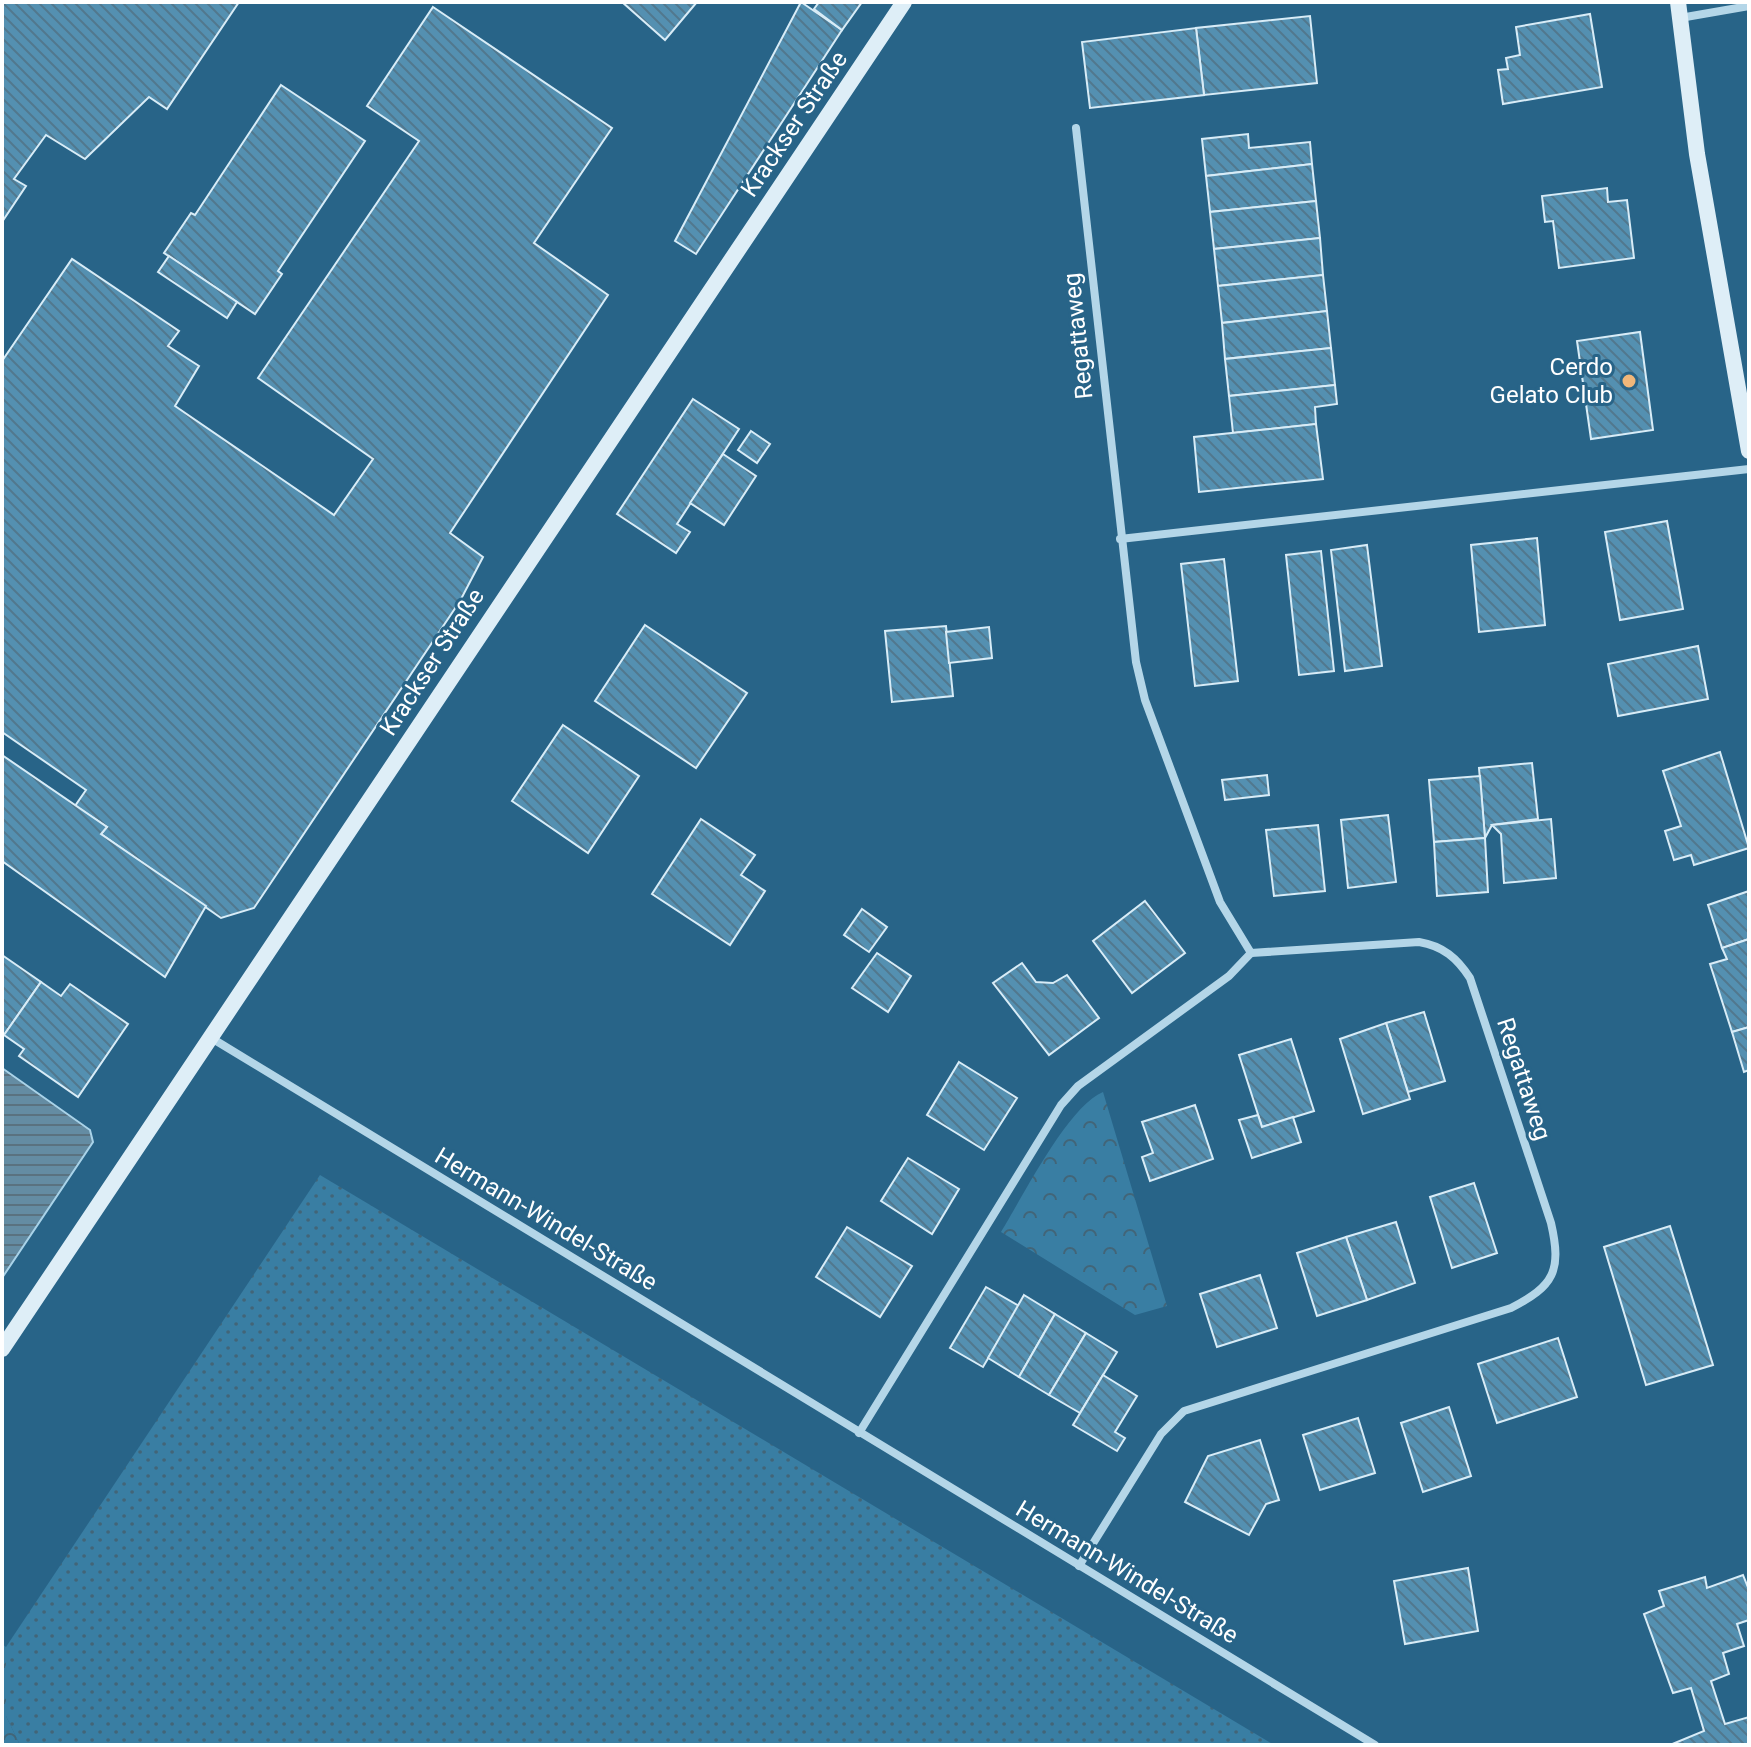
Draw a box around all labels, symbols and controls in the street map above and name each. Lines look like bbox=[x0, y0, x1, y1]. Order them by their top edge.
street label: Krackser Straße bbox=[735, 46, 853, 202]
street label: Regattaweg bbox=[1057, 271, 1099, 401]
place label: Cerdo Gelato Club bbox=[1490, 353, 1613, 409]
marker: Cerdo Gelato Club bbox=[1620, 372, 1638, 390]
street label: Krackser Straße bbox=[374, 583, 490, 741]
street label: Regattaweg bbox=[1491, 1014, 1557, 1144]
street label: Hermann-Windel-Straße bbox=[430, 1142, 662, 1296]
street label: Hermann-Windel-Straße bbox=[1011, 1495, 1243, 1649]

